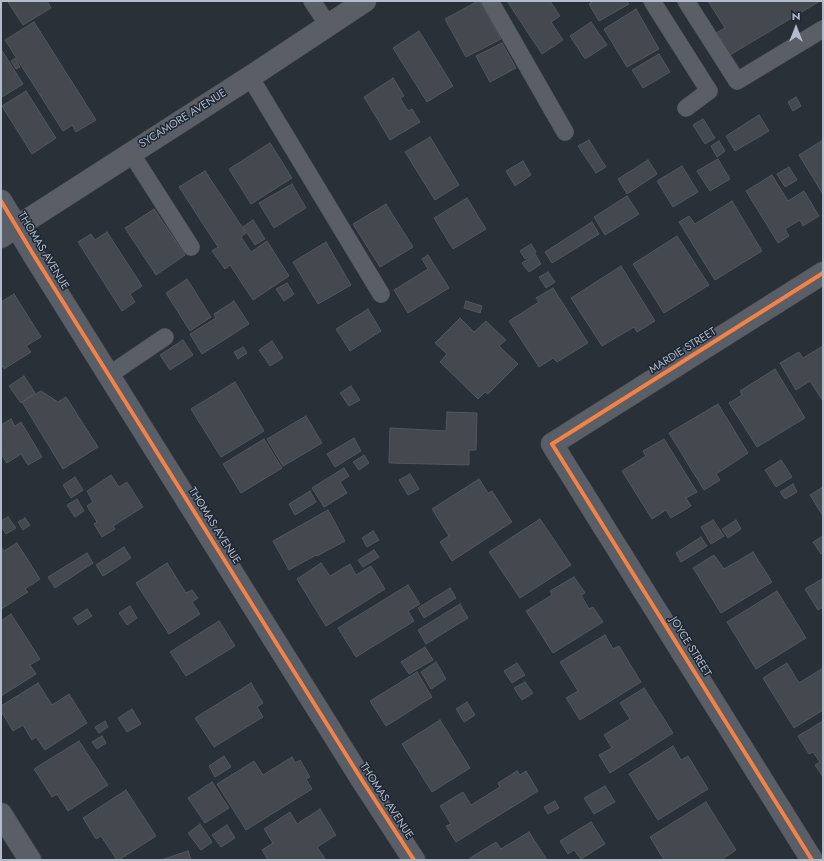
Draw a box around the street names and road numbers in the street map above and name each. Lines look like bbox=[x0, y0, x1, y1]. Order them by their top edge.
street label: SYCAMORE AVENUE bbox=[137, 87, 229, 151]
street label: THOMAS AVENUE bbox=[15, 210, 71, 292]
street label: MARDIE STREET bbox=[647, 325, 719, 377]
street label: THOMAS AVENUE bbox=[185, 485, 243, 567]
street label: JOYCE STREET bbox=[666, 615, 714, 679]
street label: THOMAS AVENUE bbox=[356, 760, 416, 842]

